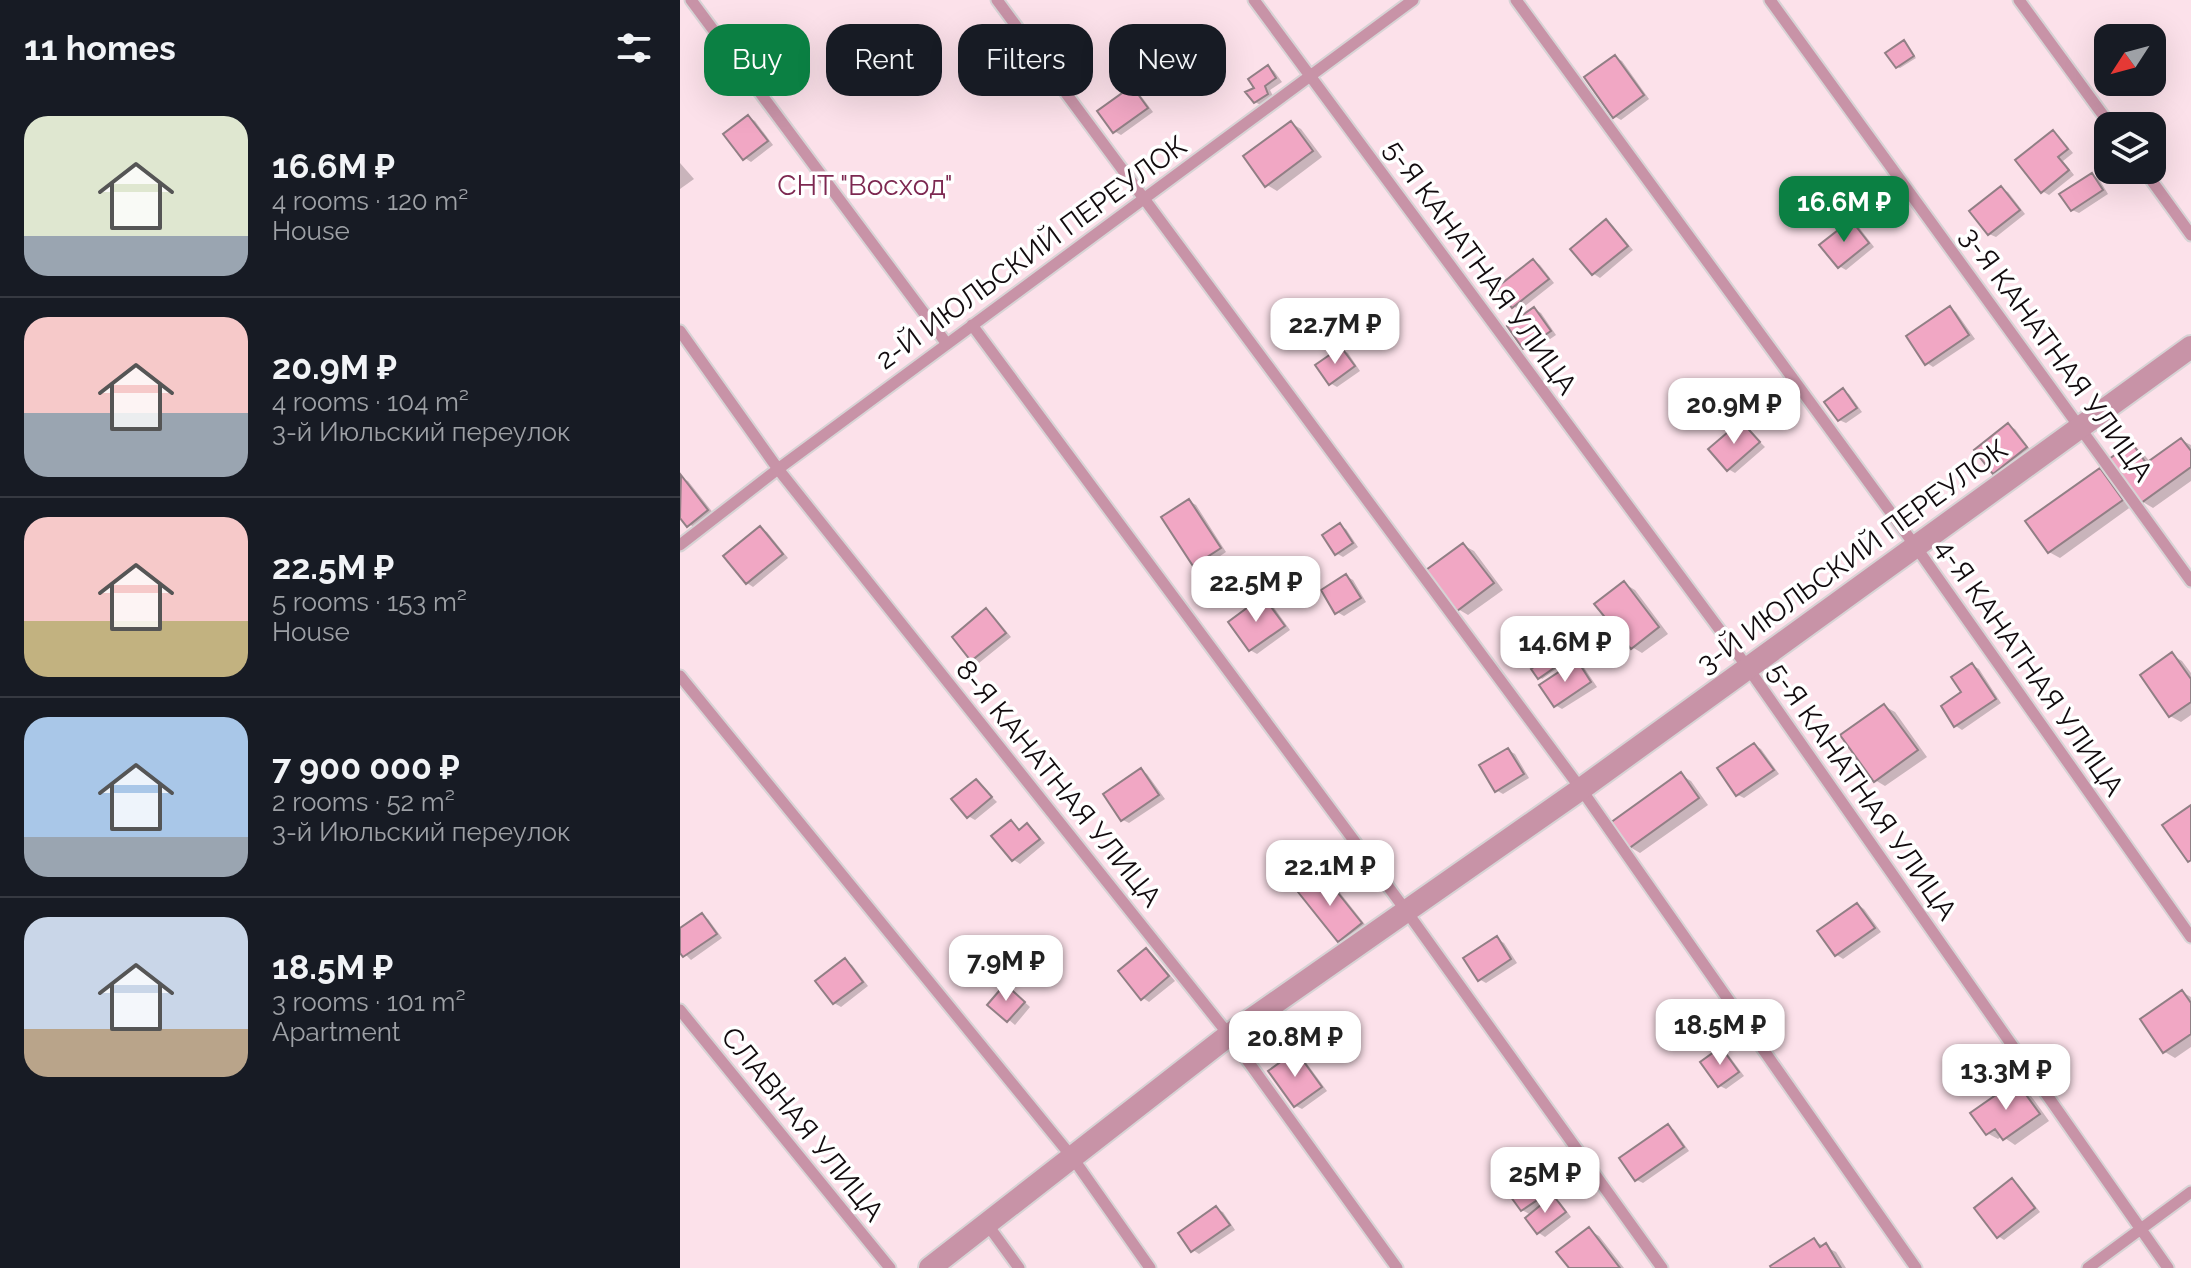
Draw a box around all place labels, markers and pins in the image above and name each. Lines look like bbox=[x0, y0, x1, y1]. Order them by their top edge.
pin: 16.6M ₽ bbox=[1770, 176, 1918, 244]
pin: 22.7M ₽ bbox=[1261, 298, 1409, 366]
pin: 20.9M ₽ bbox=[1660, 378, 1808, 446]
pin: 22.5M ₽ bbox=[1182, 556, 1330, 624]
pin: 14.6M ₽ bbox=[1491, 616, 1639, 684]
pin: 22.1M ₽ bbox=[1256, 840, 1404, 908]
pin: 7.9M ₽ bbox=[941, 935, 1071, 1003]
pin: 18.5M ₽ bbox=[1646, 999, 1794, 1067]
pin: 20.8M ₽ bbox=[1221, 1011, 1369, 1079]
pin: 13.3M ₽ bbox=[1932, 1044, 2080, 1112]
pin: 25M ₽ bbox=[1489, 1147, 1601, 1215]

